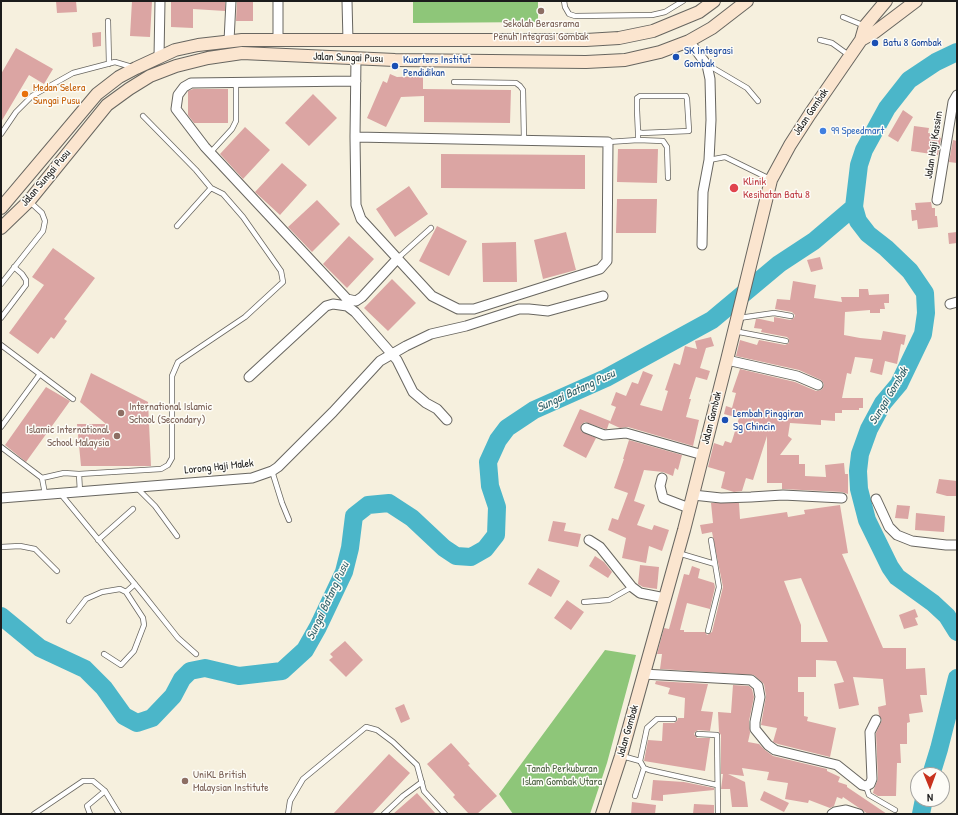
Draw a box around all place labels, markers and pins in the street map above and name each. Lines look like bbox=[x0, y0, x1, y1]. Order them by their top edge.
marker: Sekolah Berasrama Penuh Integrasi Gombak bbox=[536, 6, 546, 16]
place label: Sekolah Berasrama Penuh Integrasi Gombak bbox=[493, 17, 589, 43]
place label: Batu 8 Gombak bbox=[883, 36, 941, 50]
marker: Batu 8 Gombak bbox=[870, 38, 880, 48]
place label: SK Integrasi Gombak bbox=[684, 44, 733, 70]
marker: SK Integrasi Gombak bbox=[671, 52, 681, 62]
place label: Kuarters Institut Pendidikan bbox=[403, 53, 471, 79]
marker: Kuarters Institut Pendidikan bbox=[390, 61, 400, 71]
place label: Medan Selera Sungai Pusu bbox=[33, 81, 85, 107]
marker: Medan Selera Sungai Pusu bbox=[20, 89, 30, 99]
place label: 99 Speedmart bbox=[831, 124, 884, 138]
marker: 99 Speedmart bbox=[818, 126, 828, 136]
place label: Klinik Kesihatan Batu 8 bbox=[743, 175, 810, 201]
marker: Klinik Kesihatan Batu 8 bbox=[728, 182, 740, 194]
place label: International Islamic School (Secondary) bbox=[129, 400, 212, 426]
place label: Lembah Pinggiran Sg Chincin bbox=[733, 407, 803, 433]
marker: International Islamic School (Secondary) bbox=[116, 408, 126, 418]
marker: Lembah Pinggiran Sg Chincin bbox=[720, 415, 730, 425]
place label: Islamic International School Malaysia bbox=[26, 423, 109, 449]
marker: Islamic International School Malaysia bbox=[112, 431, 122, 441]
place label: UniKL British Malaysian Institute bbox=[193, 768, 269, 794]
marker: UniKL British Malaysian Institute bbox=[180, 776, 190, 786]

